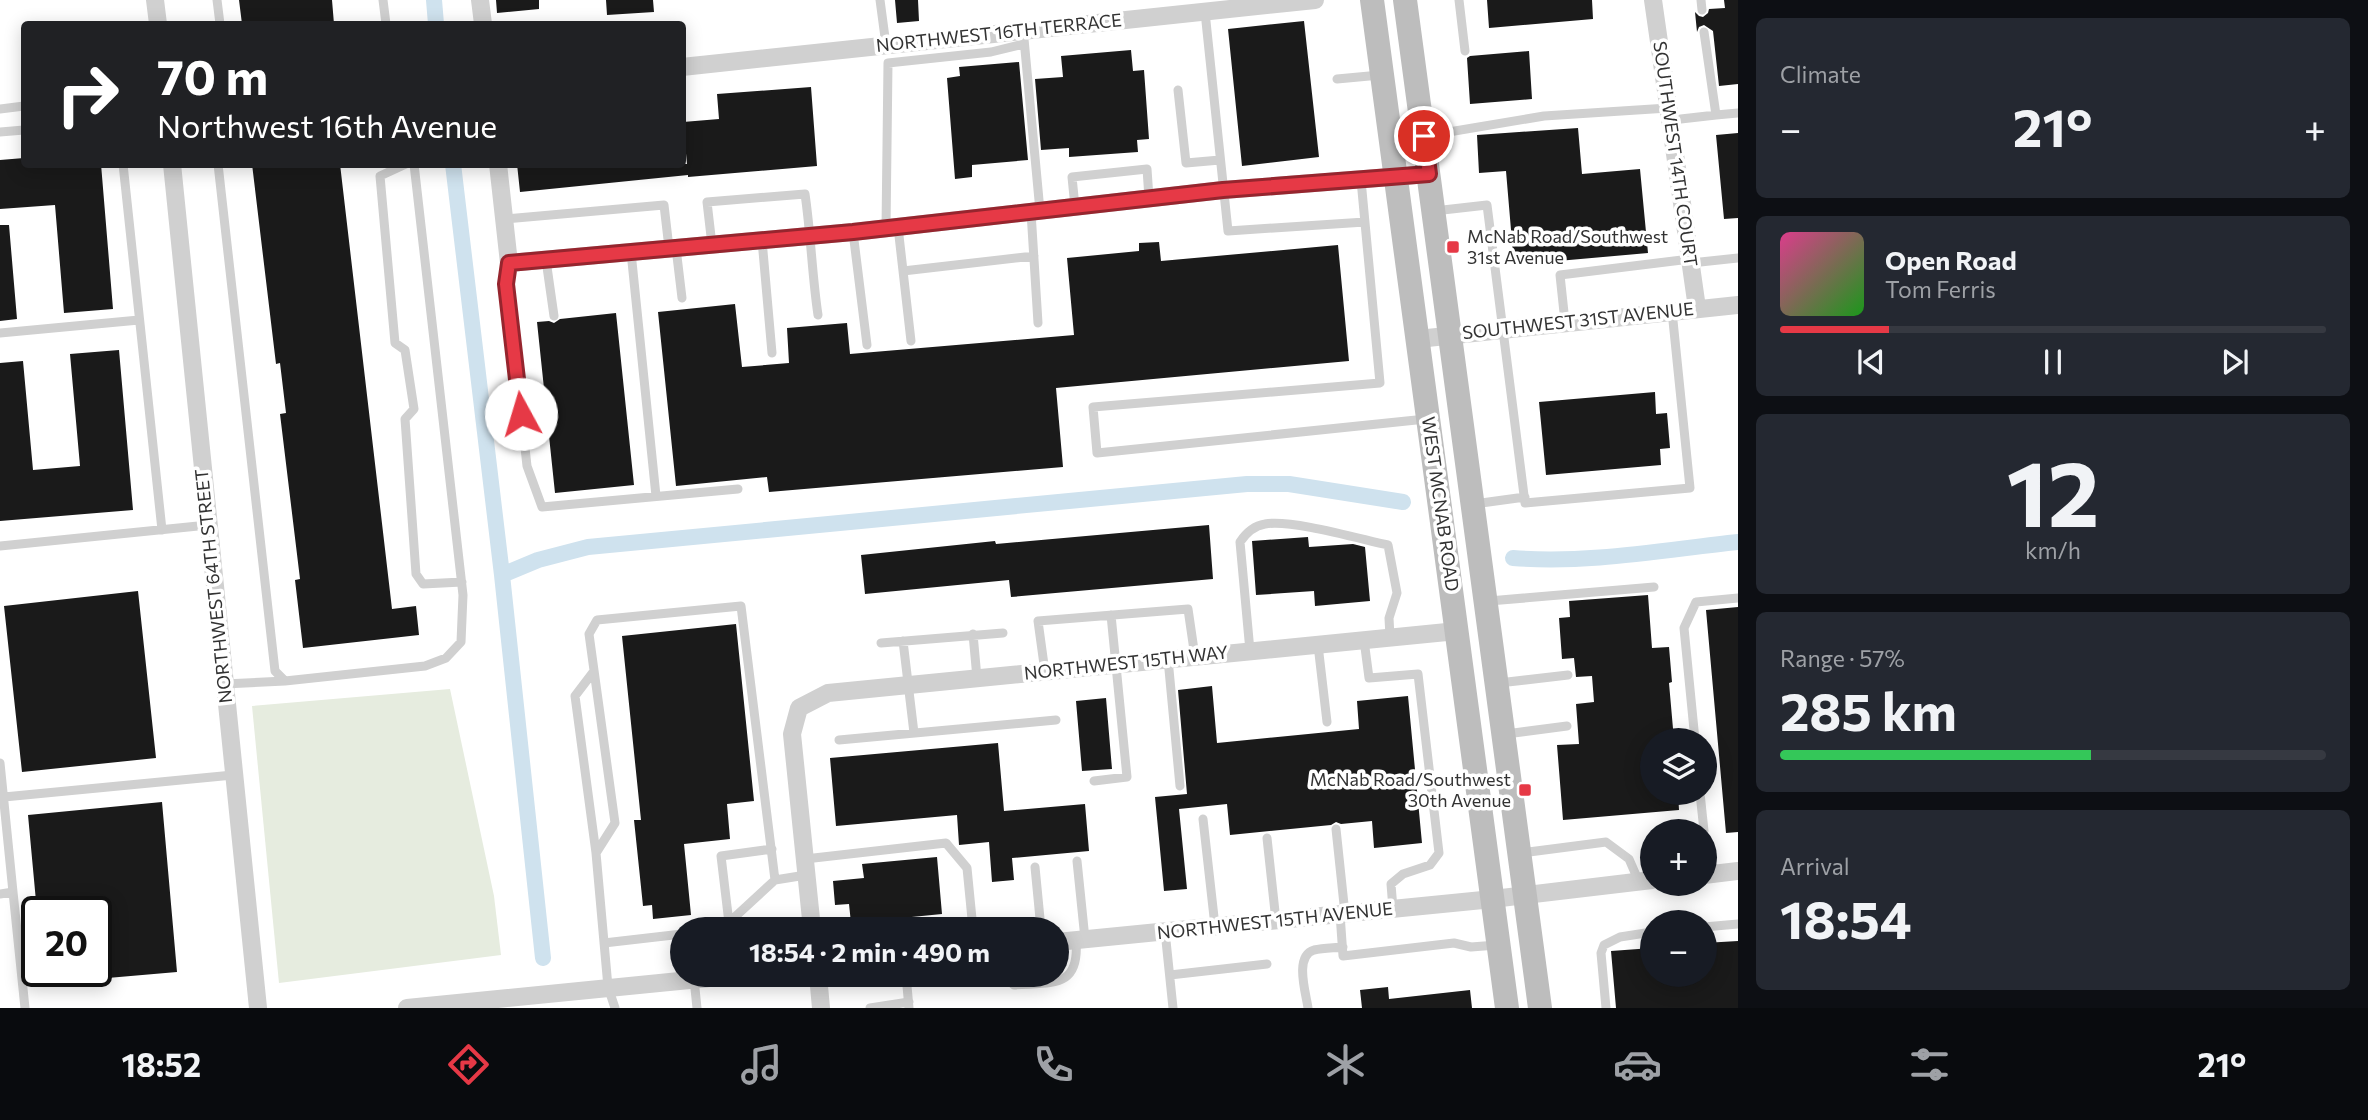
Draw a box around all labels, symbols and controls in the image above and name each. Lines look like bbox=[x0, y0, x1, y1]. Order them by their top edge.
street label: NORTHWEST 16TH TERRACE bbox=[875, 8, 1123, 56]
street label: SOUTHWEST 14TH COURT bbox=[1649, 40, 1703, 268]
text: 70 m bbox=[157, 45, 268, 105]
icon: right bbox=[42, 49, 133, 140]
text: Climate bbox=[1780, 60, 1861, 88]
text: 21° bbox=[2013, 94, 2092, 158]
text: − bbox=[1780, 104, 1802, 151]
text: + bbox=[2304, 104, 2326, 151]
text: Northwest 16th Avenue bbox=[157, 105, 497, 145]
pin bbox=[1394, 106, 1454, 166]
icon: arrive bbox=[1405, 117, 1443, 155]
place label: McNab Road/Southwest 31st Avenue bbox=[1467, 225, 1668, 268]
marker: McNab Road/Southwest 31st Avenue bbox=[1445, 239, 1461, 255]
text: Open Road bbox=[1885, 244, 2017, 275]
text: Tom Ferris bbox=[1885, 275, 1996, 303]
street label: SOUTHWEST 31ST AVENUE bbox=[1461, 297, 1695, 343]
icon: previous bbox=[1852, 343, 1890, 381]
icon: pause bbox=[2034, 343, 2072, 381]
icon: next bbox=[2216, 343, 2254, 381]
position arrow bbox=[484, 377, 558, 451]
street label: WEST MCNAB ROAD bbox=[1418, 415, 1464, 593]
text: 12 bbox=[2007, 434, 2099, 546]
street label: NORTHWEST 64TH STREET bbox=[190, 468, 236, 704]
text: km/h bbox=[2025, 536, 2081, 564]
street label: NORTHWEST 15TH WAY bbox=[1023, 640, 1229, 684]
text: Range · 57% bbox=[1780, 644, 1905, 672]
text: 285 km bbox=[1780, 678, 1957, 742]
map controls bbox=[1640, 728, 1717, 987]
button: layers bbox=[1640, 728, 1717, 805]
place label: McNab Road/Southwest 30th Avenue bbox=[1310, 768, 1511, 811]
marker: McNab Road/Southwest 30th Avenue bbox=[1517, 782, 1533, 798]
button: + bbox=[1640, 819, 1717, 896]
text: Arrival bbox=[1780, 852, 1850, 880]
text: 18:54 bbox=[1780, 886, 1912, 950]
speed limit sign: 20 bbox=[21, 896, 112, 987]
street label: NORTHWEST 15TH AVENUE bbox=[1156, 897, 1394, 943]
button: − bbox=[1640, 910, 1717, 987]
text: 18:54 · 2 min · 490 m bbox=[749, 936, 990, 967]
icon: directions bbox=[444, 1040, 493, 1089]
icon: music bbox=[737, 1040, 786, 1089]
icon: phone bbox=[1029, 1040, 1078, 1089]
icon: climate bbox=[1321, 1040, 1370, 1089]
icon: car bbox=[1613, 1040, 1662, 1089]
icon: filters bbox=[1905, 1040, 1954, 1089]
text: 18:52 bbox=[122, 1044, 201, 1084]
text: 21° bbox=[2197, 1044, 2246, 1084]

